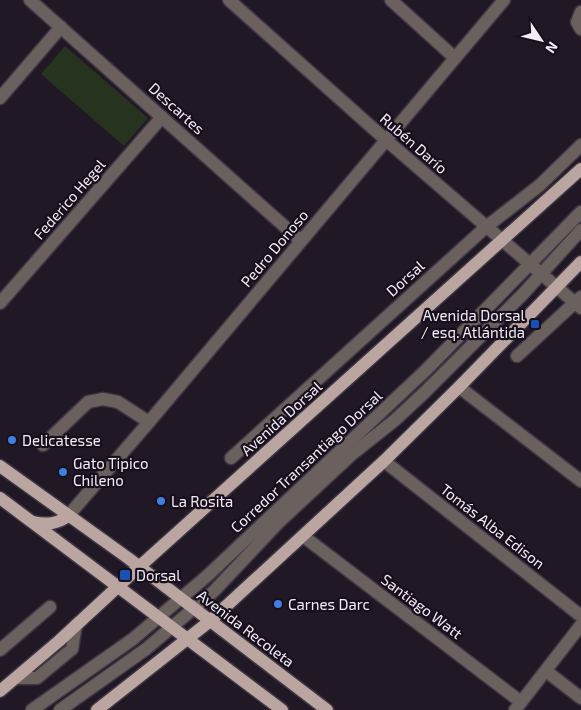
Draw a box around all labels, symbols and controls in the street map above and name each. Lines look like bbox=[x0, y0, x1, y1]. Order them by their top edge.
north arrow bbox=[516, 15, 566, 65]
text: N bbox=[542, 39, 562, 57]
street label: Descartes bbox=[145, 78, 209, 138]
street label: Rubén Darío bbox=[377, 109, 451, 177]
street label: Federico Hegel bbox=[29, 155, 109, 243]
street label: Pedro Donoso bbox=[237, 206, 311, 290]
street label: Dorsal bbox=[382, 256, 428, 300]
place label: Avenida Dorsal / esq. Atlántida bbox=[421, 306, 526, 341]
marker: Avenida Dorsal / esq. Atlántida bbox=[529, 318, 541, 330]
street label: Avenida Dorsal bbox=[237, 377, 325, 459]
street label: Corredor Transantiago Dorsal bbox=[227, 386, 386, 536]
place label: Delicatesse bbox=[22, 431, 101, 449]
marker: Delicatesse bbox=[6, 434, 18, 446]
place label: Gato Tipico Chileno bbox=[73, 454, 148, 489]
marker: Gato Tipico Chileno bbox=[57, 466, 69, 478]
street label: Tomás Alba Edison bbox=[437, 480, 549, 572]
place label: La Rosita bbox=[171, 492, 233, 510]
marker: La Rosita bbox=[155, 495, 167, 507]
place label: Dorsal bbox=[136, 566, 181, 584]
marker: Dorsal bbox=[118, 568, 132, 582]
street label: Santiago Watt bbox=[378, 570, 466, 642]
street label: Avenida Recoleta bbox=[194, 586, 298, 670]
place label: Carnes Darc bbox=[288, 595, 370, 613]
marker: Carnes Darc bbox=[272, 598, 284, 610]

